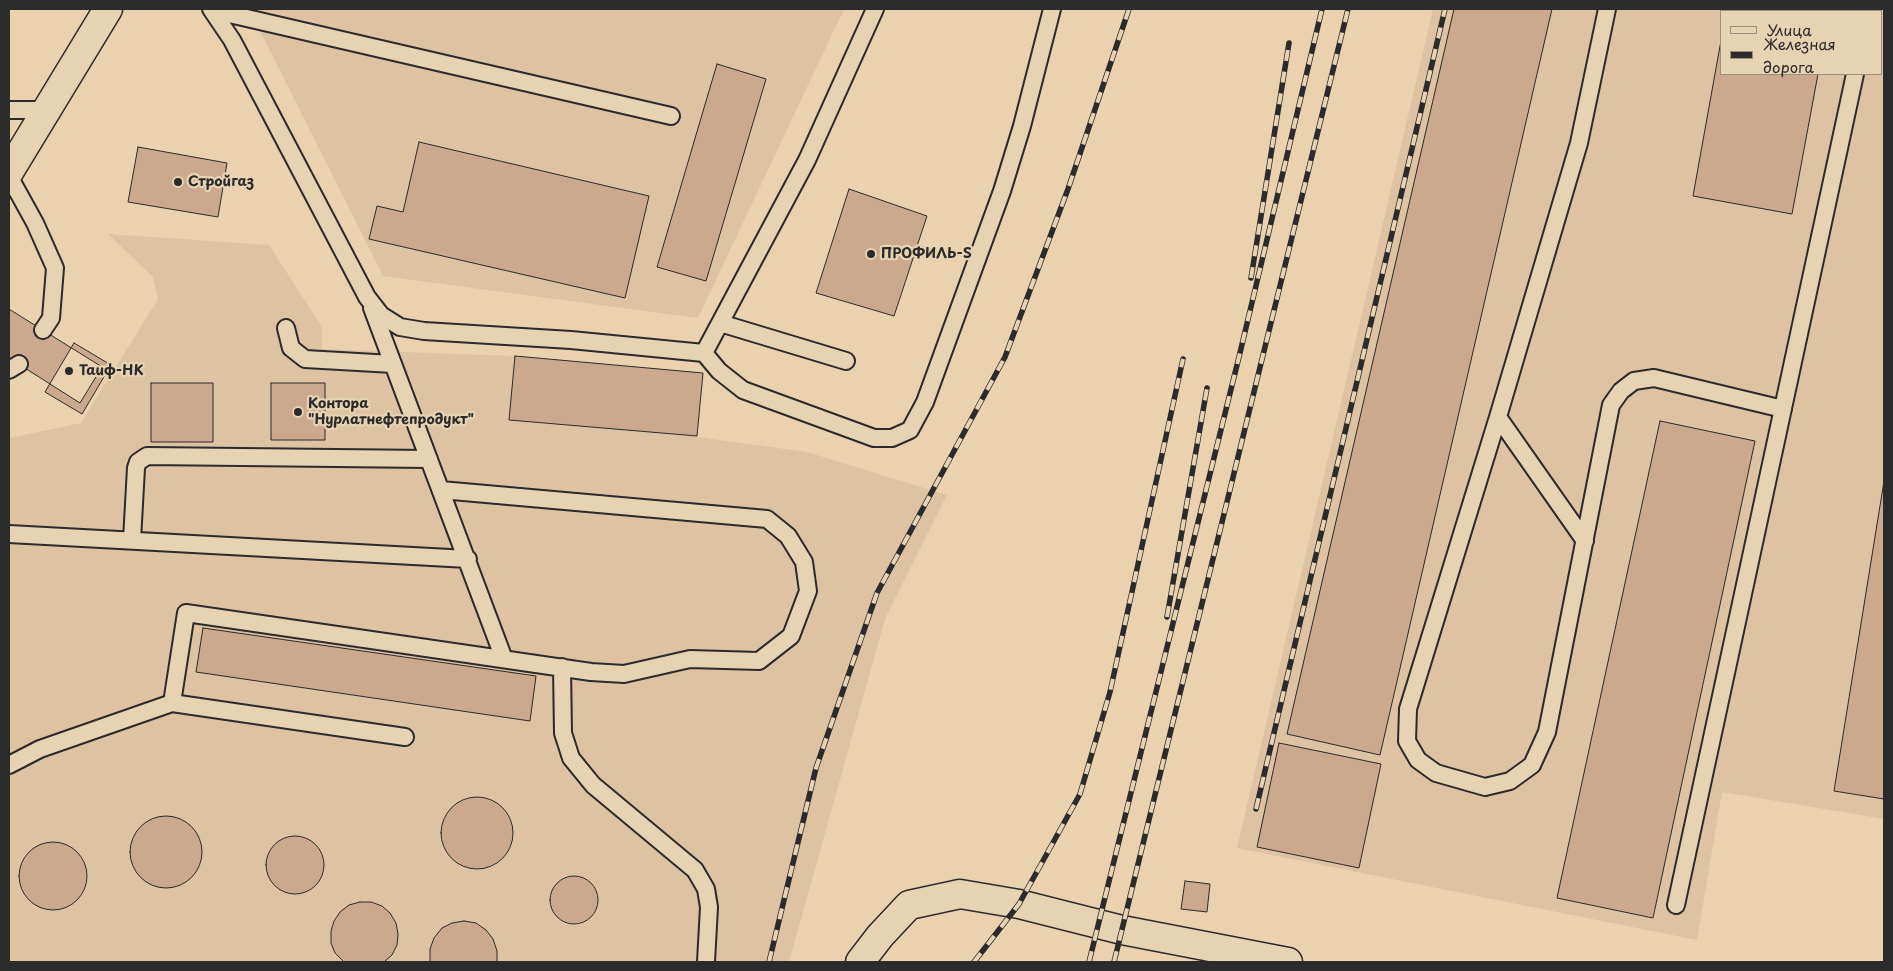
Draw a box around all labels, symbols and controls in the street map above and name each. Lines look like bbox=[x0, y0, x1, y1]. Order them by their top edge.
legend bbox=[1720, 10, 1883, 75]
text: Улица bbox=[1767, 18, 1812, 41]
text: Железная дорога bbox=[1763, 32, 1836, 78]
place label: Стройгаз bbox=[188, 174, 254, 190]
marker: Стройгаз bbox=[172, 176, 184, 188]
place label: ПРОФИЛЬ-S bbox=[881, 246, 972, 262]
marker: ПРОФИЛЬ-S bbox=[865, 248, 877, 260]
place label: Таиф-НК bbox=[79, 363, 143, 379]
marker: Таиф-НК bbox=[63, 365, 75, 377]
place label: Контора "Нурлатнефтепродукт" bbox=[308, 396, 474, 428]
marker: Контора "Нурлатнефтепродукт" bbox=[292, 406, 304, 418]

